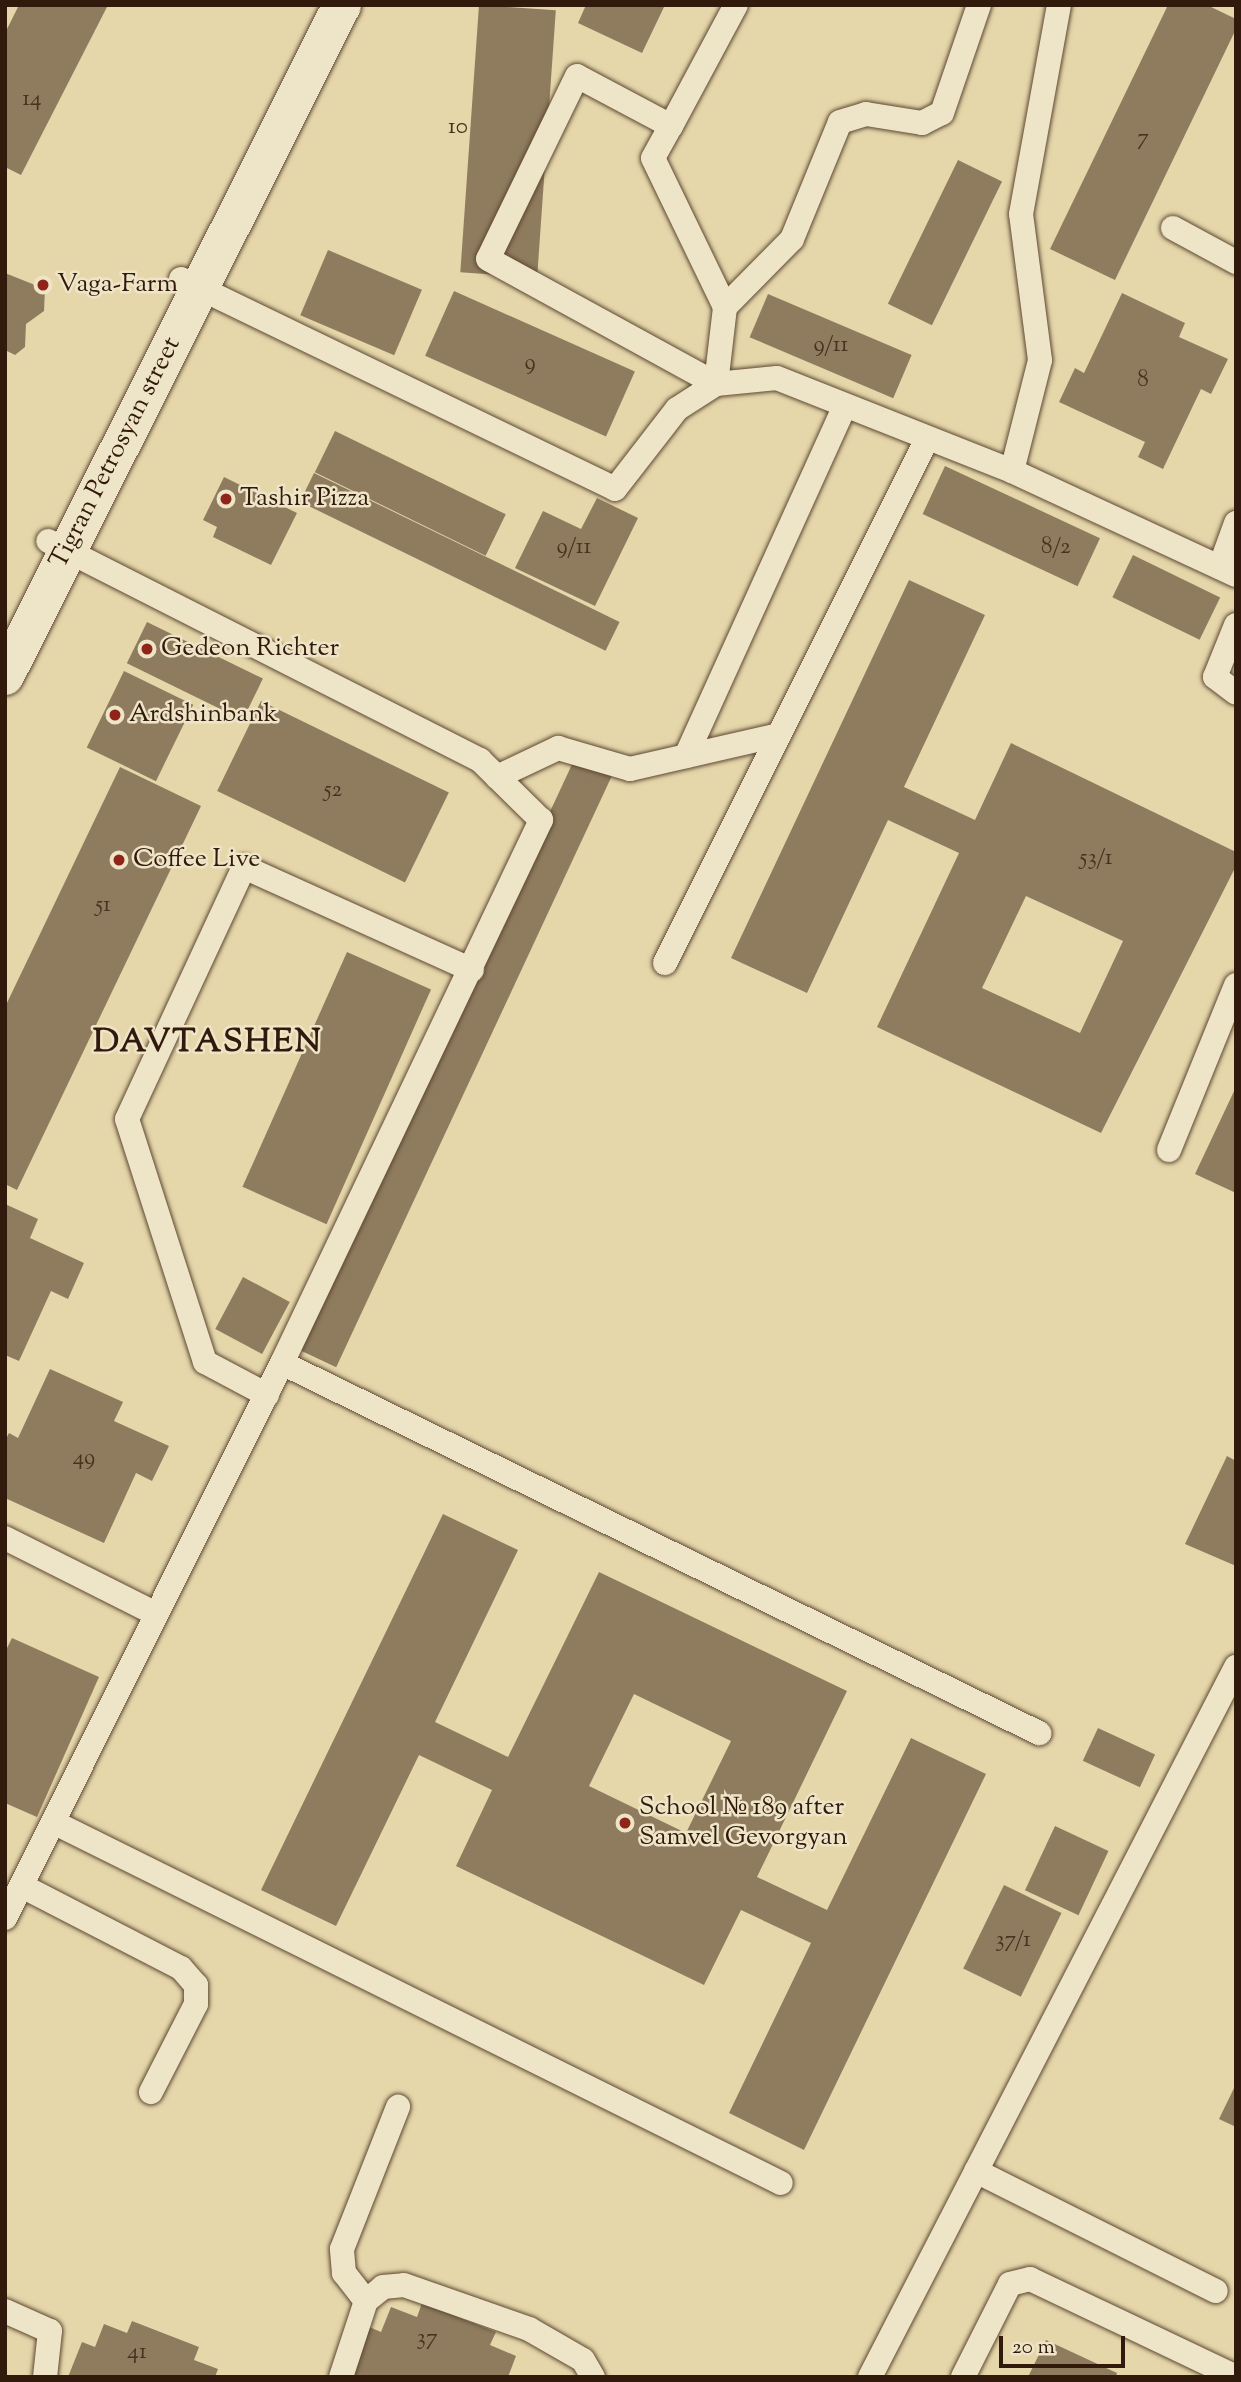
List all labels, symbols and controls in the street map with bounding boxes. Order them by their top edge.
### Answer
house number: 14 [22,86,42,114]
house number: 10 [448,114,468,142]
house number: 7 [1137,125,1149,153]
place label: Vaga-Farm [57,269,178,301]
marker: Vaga-Farm [35,277,51,293]
street label: Tigran Petrosyan street [44,332,188,574]
house number: 9/11 [814,332,848,360]
house number: 9 [524,350,536,378]
house number: 8 [1137,367,1149,395]
place label: Tashir Pizza [240,483,369,515]
marker: Tashir Pizza [218,491,234,507]
house number: 9/11 [557,534,591,562]
house number: 8/2 [1041,534,1071,562]
place label: Gedeon Richter [161,633,339,665]
marker: Gedeon Richter [139,641,155,657]
place label: Ardshinbank [129,699,278,731]
marker: Ardshinbank [107,707,123,723]
house number: 52 [324,777,342,805]
place label: Coffee Live [133,844,260,876]
house number: 53/1 [1080,845,1112,873]
marker: Coffee Live [111,852,127,868]
house number: 51 [95,892,111,920]
district label: DAVTASHEN [94,1024,322,1064]
house number: 49 [73,1445,95,1473]
place label: School № 189 after Samvel Gevorgyan [639,1792,848,1854]
marker: School № 189 after Samvel Gevorgyan [617,1815,633,1831]
house number: 37/1 [995,1927,1031,1955]
scale bar [1003,2322,1129,2366]
house number: 37 [417,2325,437,2353]
text: 20 m [1012,2333,1055,2363]
house number: 41 [127,2339,147,2367]

